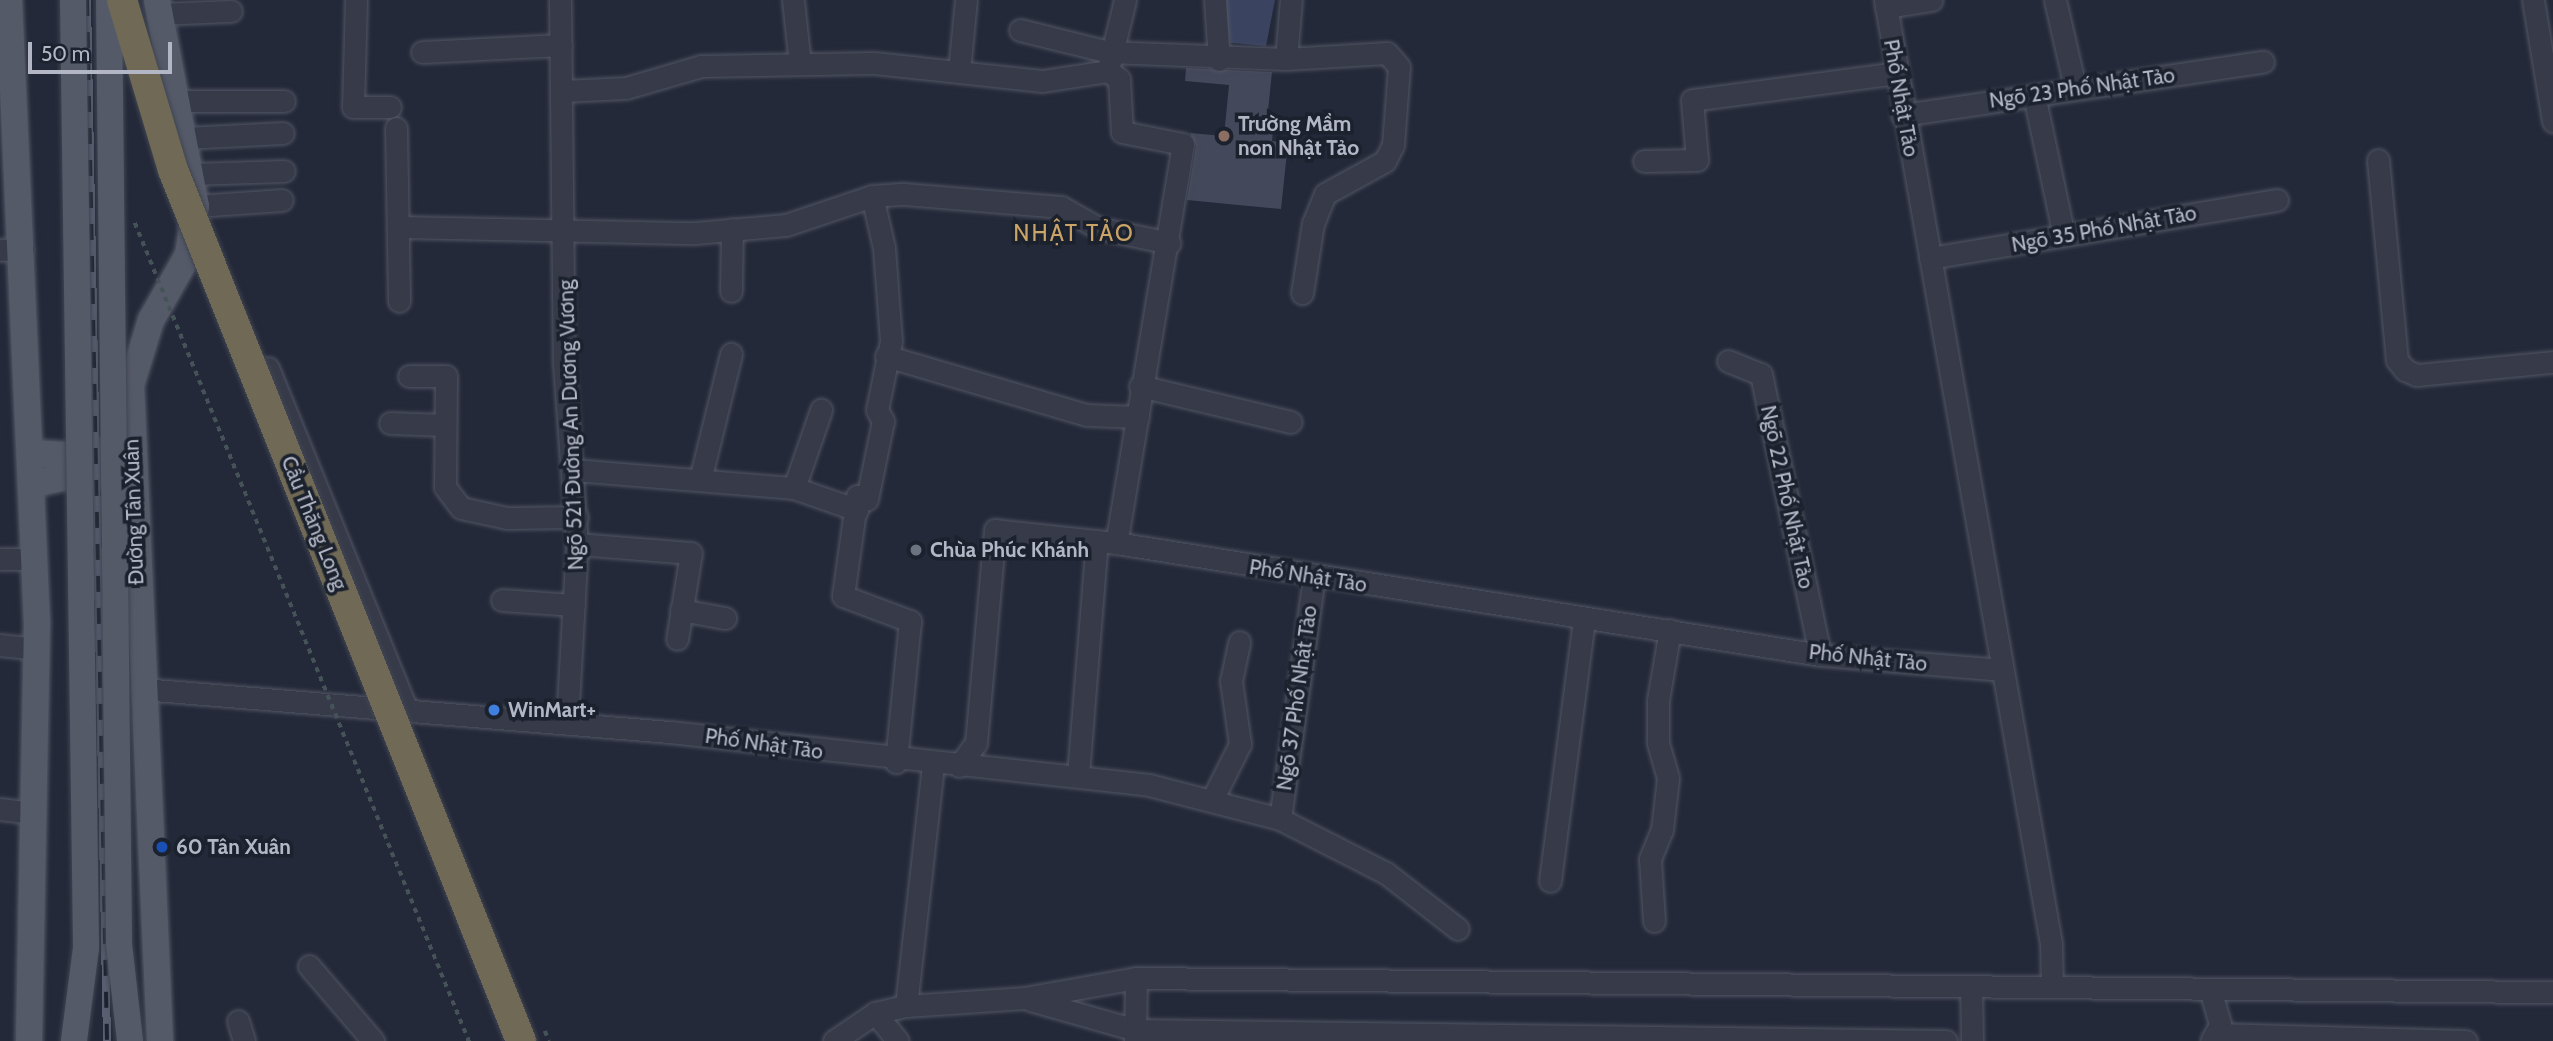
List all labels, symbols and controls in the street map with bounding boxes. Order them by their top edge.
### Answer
scale bar [32,28,175,72]
street label: Phố Nhật Tảo [1878,37,1924,159]
text: 50 m [41,41,90,66]
street label: Ngõ 23 Phố Nhật Tảo [1988,63,2176,113]
place label: Trường Mầm non Nhật Tảo [1238,111,1359,161]
marker: Trường Mầm non Nhật Tảo [1216,128,1232,144]
street label: Ngõ 35 Phố Nhật Tảo [2010,200,2198,258]
district label: NHẬT TẢO [1014,219,1134,247]
street label: Ngõ 521 Đường An Dương Vương [553,279,589,571]
street label: Ngõ 22 Phố Nhật Tảo [1755,403,1819,591]
street label: Đường Tân Xuân [119,439,149,585]
street label: Cầu Thăng Long [276,452,352,594]
place label: Chùa Phúc Khánh [930,537,1089,563]
marker: Chùa Phúc Khánh [908,542,924,558]
street label: Phố Nhật Tảo [1247,554,1369,598]
street label: Ngõ 37 Phố Nhật Tảo [1272,604,1322,792]
street label: Phố Nhật Tảo [1808,639,1928,677]
place label: WinMart+ [508,697,596,723]
marker: WinMart+ [486,702,502,718]
street label: Phố Nhật Tảo [703,723,825,765]
place label: 60 Tân Xuân [176,834,291,860]
marker: 60 Tân Xuân [154,839,170,855]

